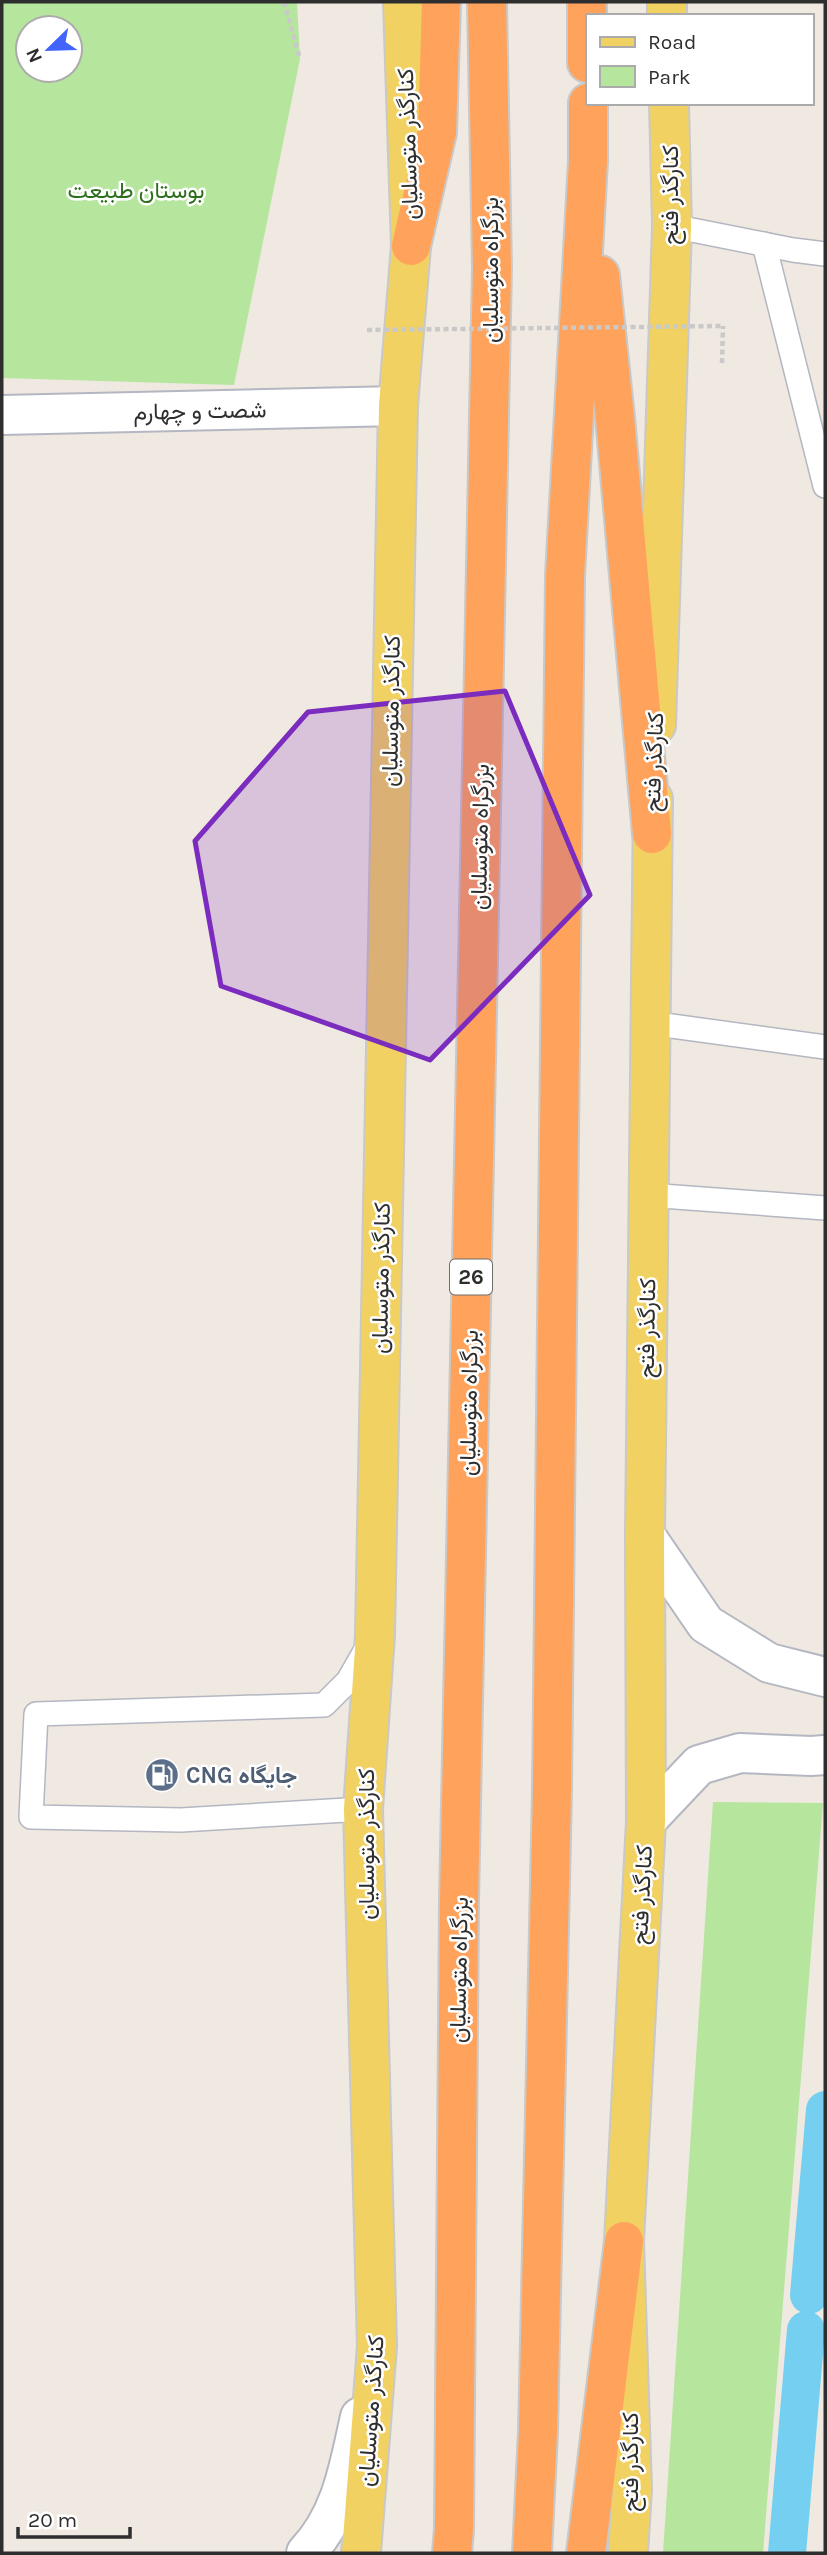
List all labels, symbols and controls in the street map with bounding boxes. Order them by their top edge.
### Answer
north arrow [14,14,84,84]
legend [586,14,813,105]
text: Road [648,30,696,54]
text: N [21,45,47,66]
text: Park [648,65,691,89]
street label: کنارگذر متوسلیان [392,68,425,220]
street label: کنارگذر فتح [657,145,686,245]
park label: بوستان طبیعت [68,177,204,205]
street label: بزرگراه متوسلیان [477,197,505,343]
street label: شصت و چهارم [133,396,267,428]
street label: کنارگذر متوسلیان [376,635,407,787]
street label: کنارگذر فتح [639,712,671,813]
street label: بزرگراه متوسلیان [465,764,496,910]
street label: کنارگذر متوسلیان [366,1202,397,1354]
road number: 26 [450,1260,492,1294]
street label: کنارگذر فتح [633,1278,663,1378]
street label: بزرگراه متوسلیان [454,1330,485,1476]
fuel station icon: CNG جایگاه [143,1756,181,1794]
place label: CNG جایگاه [186,1762,297,1789]
street label: کنارگذر متوسلیان [353,1768,381,1920]
street label: کنارگذر فتح [626,1844,660,1946]
street label: بزرگراه متوسلیان [444,1897,475,2043]
street label: کنارگذر متوسلیان [352,2334,391,2488]
street label: کنارگذر فتح [617,2412,646,2512]
scale bar [18,2496,130,2540]
text: 20 m [28,2508,77,2532]

